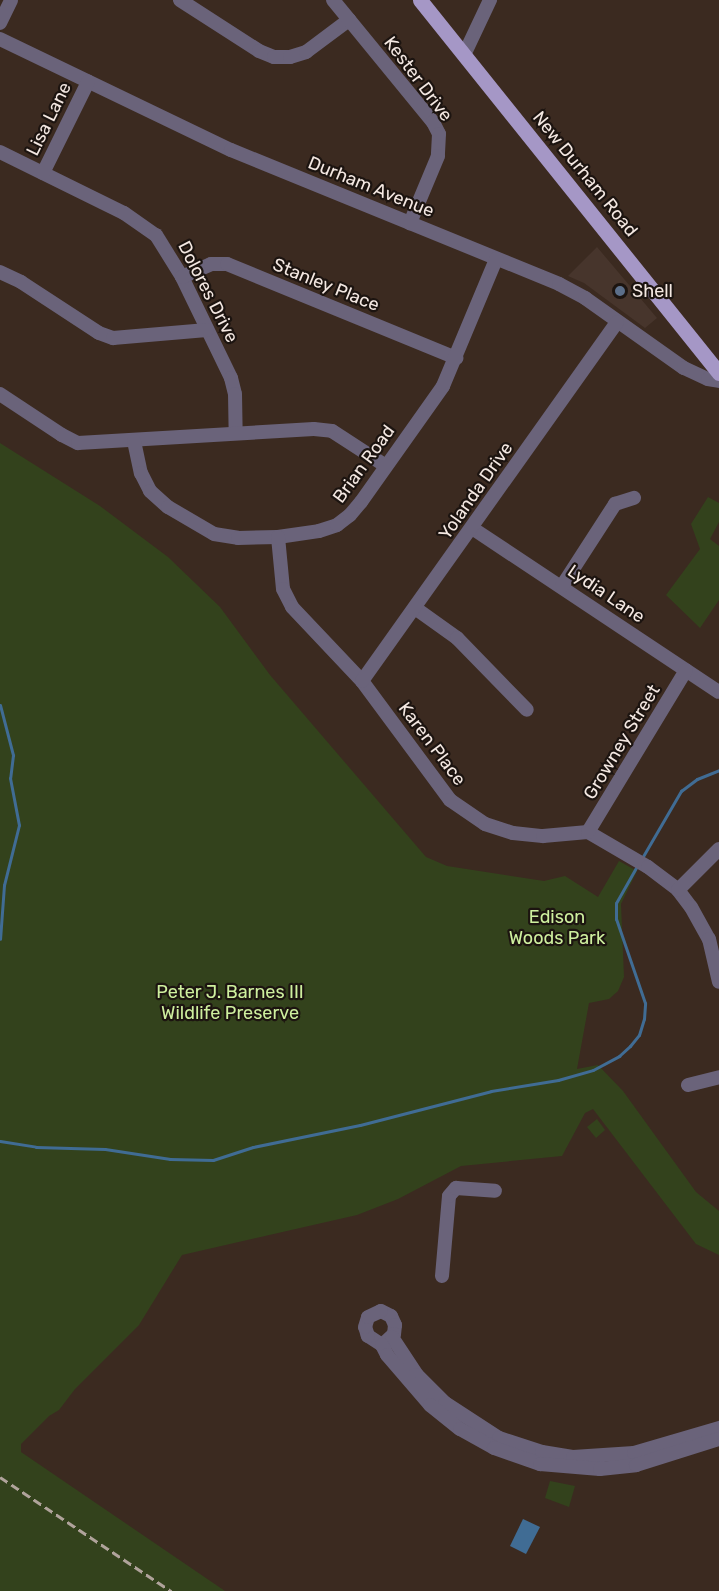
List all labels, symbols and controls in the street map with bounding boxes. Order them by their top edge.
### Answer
street label: Kester Drive [379,32,457,126]
street label: Lisa Lane [22,79,76,159]
street label: New Durham Road [528,107,642,241]
street label: Durham Avenue [305,152,437,222]
street label: Dolores Drive [173,238,243,346]
street label: Stanley Place [269,254,383,316]
place label: Shell [632,280,673,302]
marker: Shell [613,284,627,298]
street label: Brian Road [328,421,400,507]
street label: Yolanda Drive [434,438,518,544]
street label: Lydia Lane [563,560,649,628]
street label: Growney Street [579,681,665,803]
street label: Karen Place [394,698,470,790]
park label: Edison Woods Park [509,907,605,950]
park label: Peter J. Barnes III Wildlife Preserve [156,982,304,1024]

